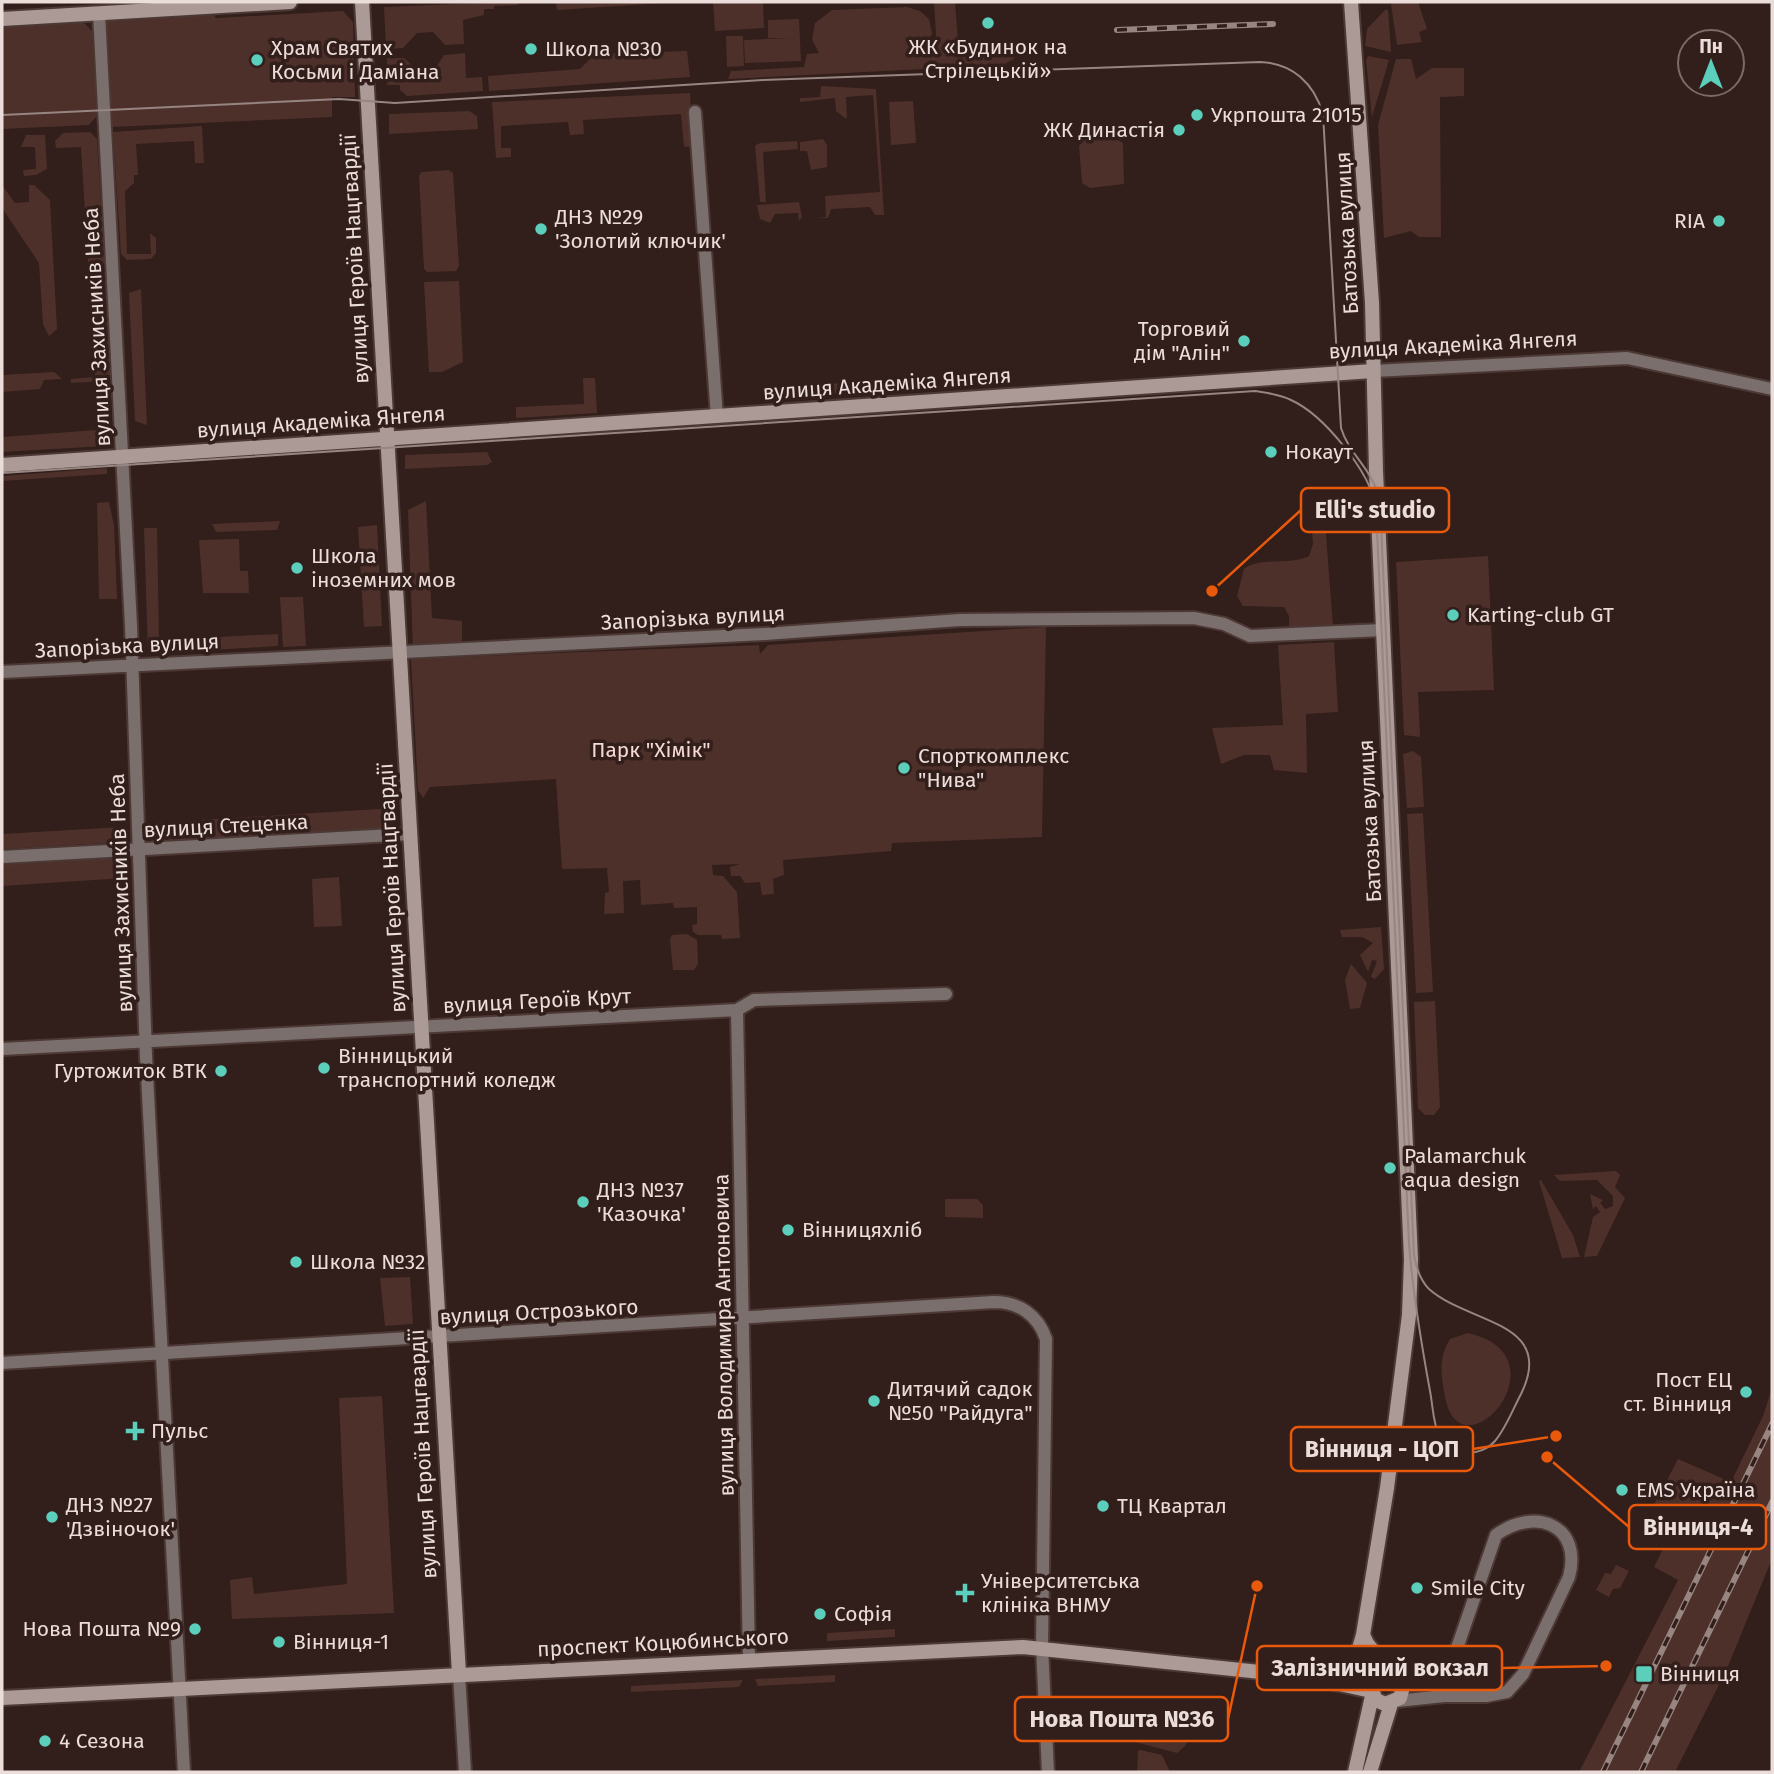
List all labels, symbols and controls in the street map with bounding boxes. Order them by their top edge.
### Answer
marker: ЖК «Будинок на Стрілецькій» [980,15,996,31]
north arrow [1676,28,1746,98]
place label: ЖК «Будинок на Стрілецькій» [909,34,1067,84]
place label: Храм Святих Косьми і Даміана [271,35,440,85]
text: Пн [1699,35,1723,58]
place label: Школа №30 [545,36,662,62]
marker: Школа №30 [523,41,539,57]
marker: Храм Святих Косьми і Даміана [249,52,265,68]
place label: Укрпошта 21015 [1211,102,1362,128]
marker: Укрпошта 21015 [1189,107,1205,123]
place label: ЖК Династія [1044,117,1165,143]
marker: ЖК Династія [1171,122,1187,138]
street label: вулиця Героїв Нацгвардії [335,132,375,385]
street label: Батозька вулиця [1330,151,1364,315]
place label: ДНЗ №29 'Золотий ключик' [554,204,726,254]
street label: вулиця Захисників Неба [78,207,116,447]
place label: RIA [1674,208,1705,234]
marker: RIA [1711,213,1727,229]
marker: ДНЗ №29 'Золотий ключик' [533,221,549,237]
place label: Торговий дім "Алін" [1134,316,1230,366]
street label: вулиця Академіка Янгеля [1328,325,1578,365]
marker: Торговий дім "Алін" [1236,333,1252,349]
street label: вулиця Академіка Янгеля [762,362,1012,406]
street label: вулиця Академіка Янгеля [196,400,446,444]
place label: Нокаут [1285,439,1354,465]
marker: Нокаут [1263,444,1279,460]
callout: Elli's studio [1301,488,1449,532]
text: Elli's studio [1315,496,1435,524]
place label: Школа іноземних мов [311,543,456,593]
marker: Школа іноземних мов [289,560,305,576]
street label: Запорізька вулиця [600,600,786,636]
place label: Karting-club GT [1467,602,1614,628]
marker: Karting-club GT [1445,607,1461,623]
street label: Запорізька вулиця [34,628,220,664]
park label: Парк "Хімік" [591,737,711,763]
street label: Батозька вулиця [1353,739,1387,903]
place label: Спорткомплекс "Нива" [918,743,1069,793]
marker: Спорткомплекс "Нива" [896,760,912,776]
street label: вулиця Героїв Нацгвардії [372,761,412,1014]
street label: вулиця Захисників Неба [104,773,138,1013]
street label: вулиця Стеценка [143,809,309,843]
street label: вулиця Героїв Крут [442,983,632,1019]
place label: Вінницький транспортний коледж [338,1043,556,1093]
place label: Гуртожиток ВТК [54,1058,208,1084]
marker: Вінницький транспортний коледж [316,1060,332,1076]
marker: Гуртожиток ВТК [213,1063,229,1079]
place label: Palamarchuk aqua design [1404,1143,1526,1193]
marker: Palamarchuk aqua design [1382,1160,1398,1176]
street label: вулиця Володимира Антоновича [708,1173,740,1497]
place label: ДНЗ №37 'Казочка' [596,1177,686,1227]
marker: ДНЗ №37 'Казочка' [575,1194,591,1210]
place label: Вінницяхліб [802,1217,922,1243]
marker: Вінницяхліб [780,1222,796,1238]
place label: Школа №32 [310,1249,426,1275]
marker: Школа №32 [288,1254,304,1270]
street label: вулиця Острозького [439,1294,639,1330]
street label: вулиця Героїв Нацгвардії [403,1327,443,1580]
place label: Пост ЕЦ ст. Вінниця [1623,1367,1732,1417]
place label: Дитячий садок №50 "Райдуга" [887,1376,1033,1426]
marker: Пост ЕЦ ст. Вінниця [1738,1384,1754,1400]
marker: Дитячий садок №50 "Райдуга" [866,1393,882,1409]
place label: Пульс [151,1418,208,1444]
marker: Пульс [125,1421,145,1441]
callout: Вінниця - ЦОП [1291,1427,1473,1471]
text: Вінниця - ЦОП [1305,1435,1459,1463]
place label: EMS Україна [1636,1477,1755,1503]
marker: EMS Україна [1614,1482,1630,1498]
place label: ДНЗ №27 'Дзвіночок' [65,1492,175,1542]
place label: ТЦ Квартал [1117,1493,1227,1519]
marker: ТЦ Квартал [1095,1498,1111,1514]
callout: Вінниця-4 [1629,1505,1766,1549]
marker: ДНЗ №27 'Дзвіночок' [44,1509,60,1525]
text: Вінниця-4 [1643,1513,1753,1541]
place label: Університетська клініка ВНМУ [981,1568,1140,1618]
place label: Smile City [1431,1575,1526,1601]
marker: Smile City [1409,1580,1425,1596]
marker: Університетська клініка ВНМУ [955,1583,975,1603]
place label: Софія [834,1601,892,1627]
marker: Софія [812,1606,828,1622]
place label: Нова Пошта №9 [22,1616,181,1642]
marker: Нова Пошта №9 [187,1621,203,1637]
street label: проспект Коцюбинського [537,1623,789,1663]
place label: Вінниця-1 [293,1629,389,1655]
marker: Вінниця-1 [271,1634,287,1650]
callout: Залізничний вокзал [1257,1646,1502,1690]
text: Залізничний вокзал [1270,1654,1489,1682]
place label: Вінниця [1660,1661,1740,1687]
marker: Вінниця [1634,1664,1654,1684]
callout: Нова Пошта №36 [1015,1697,1228,1741]
text: Нова Пошта №36 [1029,1705,1215,1733]
place label: 4 Сезона [59,1728,145,1754]
marker: 4 Сезона [37,1733,53,1749]

